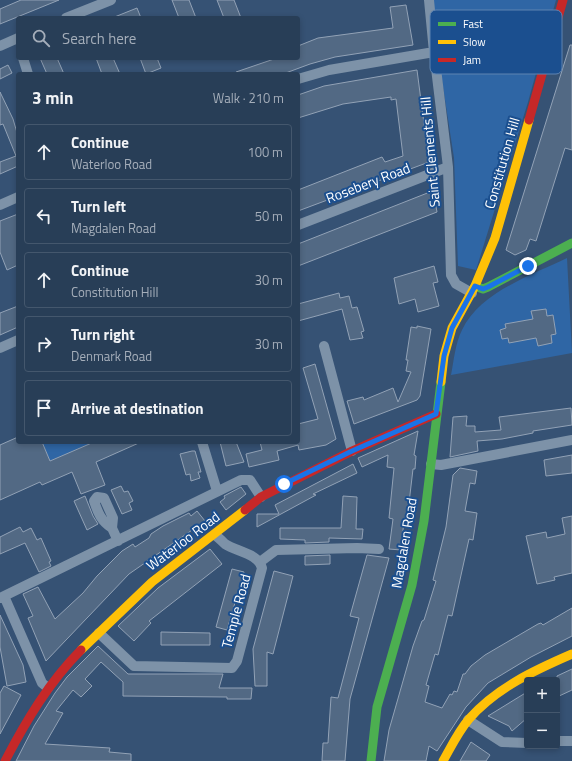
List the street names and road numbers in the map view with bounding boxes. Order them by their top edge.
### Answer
street label: Saint Clements Hill [414,96,445,208]
street label: Constitution Hill [478,115,525,211]
street label: Rosebery Road [323,157,413,208]
street label: Magdalen Road [385,496,422,590]
street label: Waterloo Road [141,506,224,575]
street label: Temple Road [216,571,255,650]

